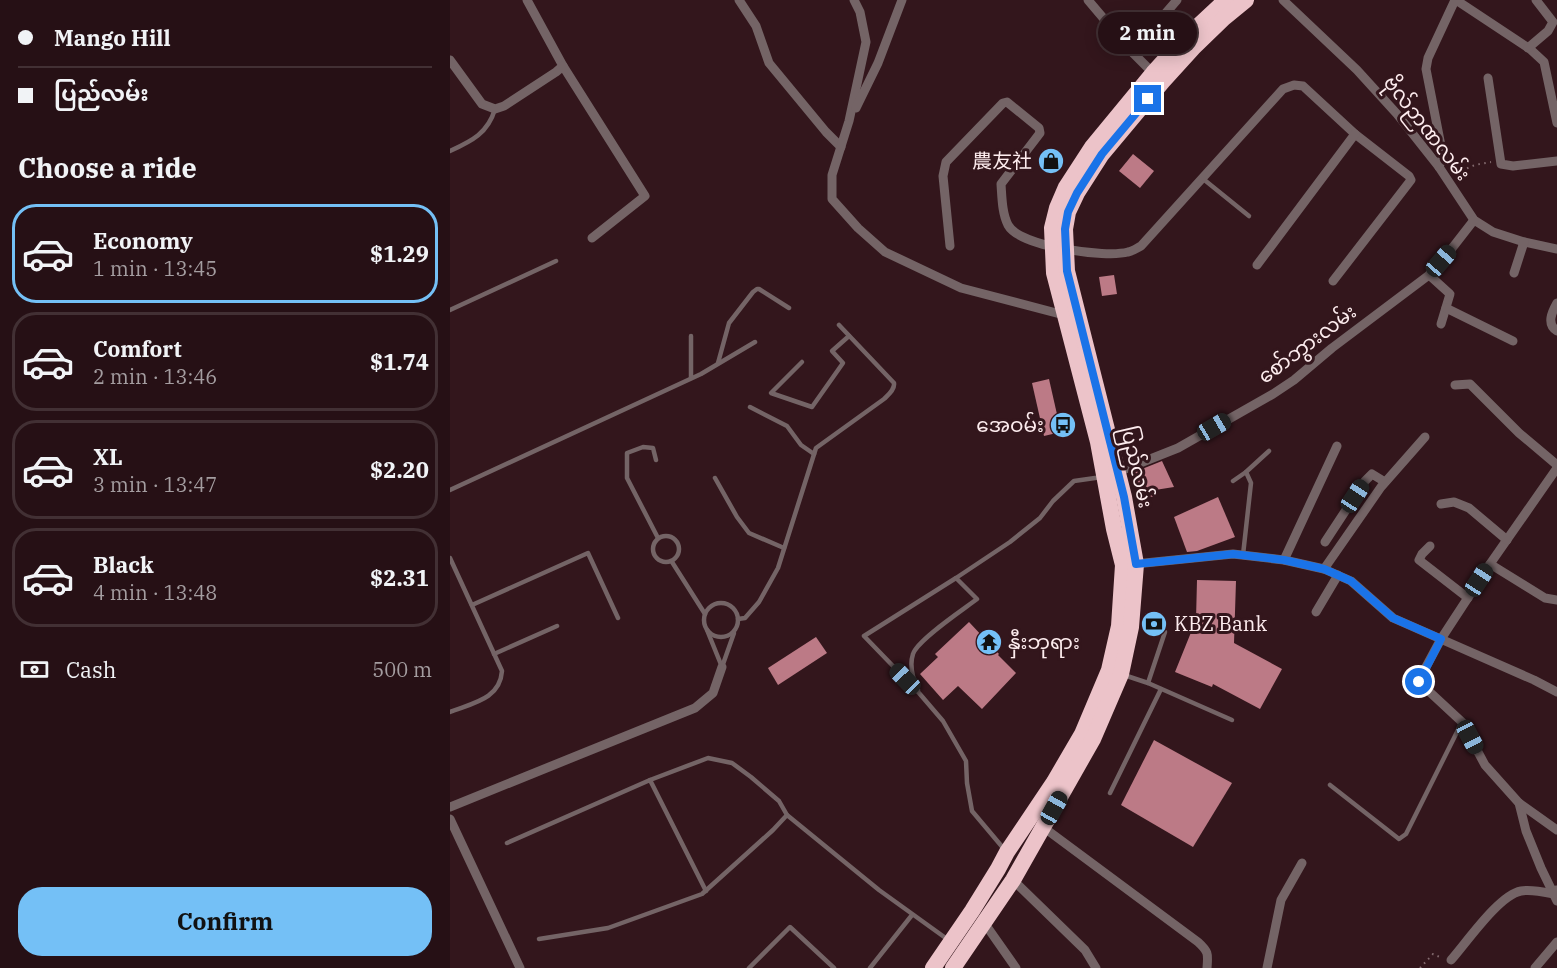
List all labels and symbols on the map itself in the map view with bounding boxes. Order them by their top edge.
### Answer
callout: 2 min [1098,12,1198,54]
street label: ဗိုလ်ဉာဏလမ်း [1375,70,1477,188]
route end [1134,85,1161,112]
shop icon: 農友社 [1036,146,1066,176]
place label: 農友社 [972,147,1032,174]
car [1422,242,1460,280]
street label: စော်ဘွားလမ်း [1252,298,1363,392]
bus stop icon: အေဝမ်း [1048,410,1078,440]
car [1194,410,1234,444]
place label: အေဝမ်း [976,411,1044,438]
street label: ပြည်လမ်း [1112,423,1160,511]
car [1338,476,1372,516]
car [1462,560,1496,600]
bank icon: KBZ Bank [1139,609,1169,639]
place label: KBZ Bank [1174,610,1268,637]
temple icon: နှီးဘုရား [974,627,1004,657]
place label: နှီးဘုရား [1008,628,1080,659]
car [886,660,924,698]
route start [1405,668,1432,695]
car [1454,717,1486,757]
car [1037,788,1071,828]

